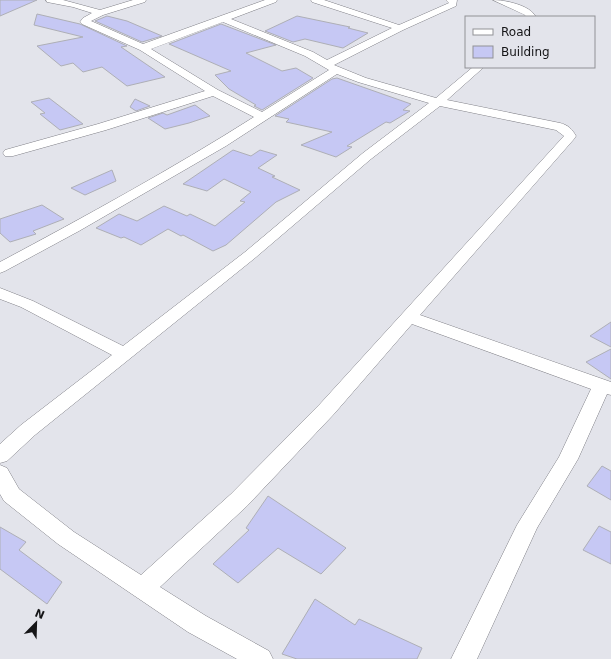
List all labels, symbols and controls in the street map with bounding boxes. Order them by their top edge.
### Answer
legend [465,16,595,68]
text: Road [501,25,531,39]
text: Building [501,45,550,59]
north arrow [16,603,56,643]
text: N [33,606,46,622]

